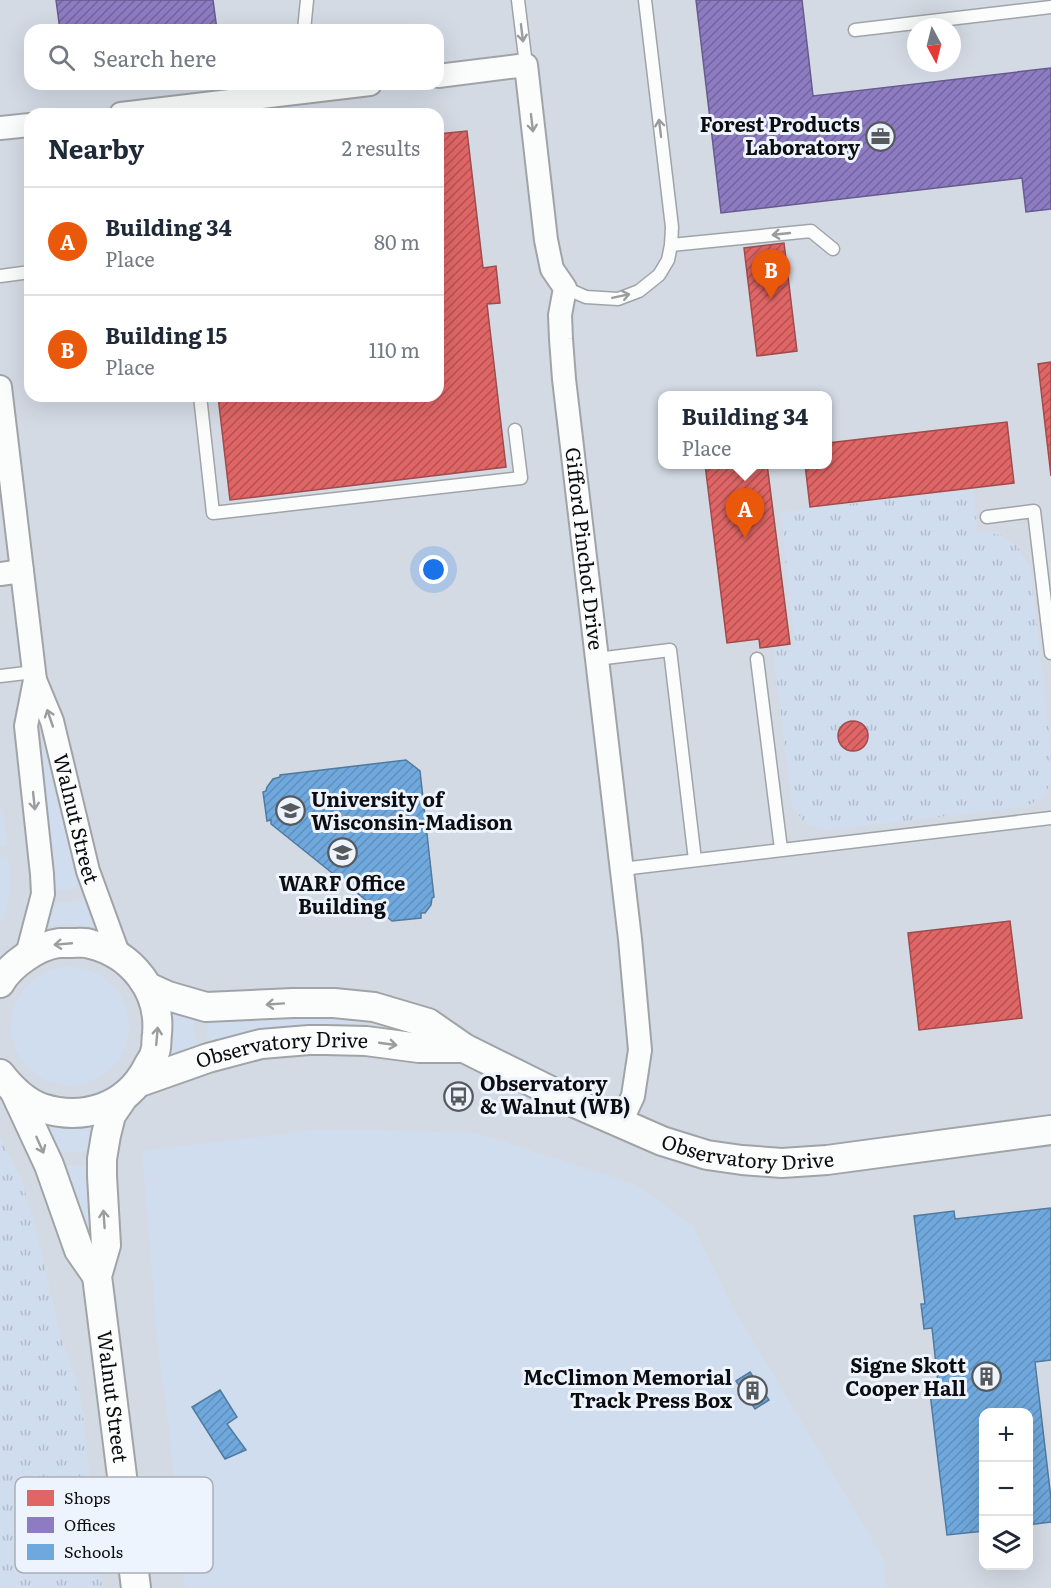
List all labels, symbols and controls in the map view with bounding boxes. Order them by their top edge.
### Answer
north arrow [907,18,961,72]
one-way arrow [517,22,528,42]
search box [24,24,444,90]
icon: search [45,41,78,74]
text: Search here [93,41,216,74]
place label: Forest Products Laboratory [700,108,861,161]
one-way arrow [527,113,538,133]
one-way arrow [654,119,665,138]
office icon: Forest Products Laboratory [865,121,897,153]
text: Nearby [48,128,144,167]
text: 2 results [342,132,420,162]
text: Building 34 [105,210,232,243]
text: A [60,226,75,256]
text: 80 m [374,226,420,256]
one-way arrow [772,229,792,240]
text: Place [105,243,155,273]
pin: B [752,250,790,299]
one-way arrow [611,290,630,302]
text: Building 15 [105,318,227,351]
text: B [61,334,74,364]
text: 110 m [369,334,420,364]
text: Place [105,351,155,381]
popup [658,391,832,469]
text: Building 34 [682,399,808,432]
text: Place [682,432,731,462]
street label: Gifford Pinchot Drive [559,446,613,652]
pin: A [726,488,764,538]
your location [419,555,448,584]
one-way arrow [43,710,54,728]
street label: Walnut Street [47,750,108,888]
place label: University of Wisconsin-Madison [311,783,513,836]
one-way arrow [29,790,40,810]
school or university icon: University of Wisconsin-Madison [274,795,306,827]
school or university icon: WARF Office Building [326,837,358,869]
place label: WARF Office Building [279,867,405,920]
one-way arrow [54,939,74,950]
one-way arrow [266,998,286,1009]
street label: Observatory Drive [191,1023,369,1074]
one-way arrow [152,1026,163,1046]
one-way arrow [378,1039,398,1050]
place label: Observatory & Walnut (WB) [480,1067,630,1120]
bus stop icon: Observatory & Walnut (WB) [443,1080,475,1112]
street label: Observatory Drive [658,1125,836,1176]
one-way arrow [35,1135,46,1153]
one-way arrow [98,1209,109,1229]
street label: Walnut Street [91,1329,137,1464]
place label: Signe Skott Cooper Hall [845,1349,966,1402]
place label: McClimon Memorial Track Press Box [523,1361,732,1414]
building icon: Signe Skott Cooper Hall [971,1361,1003,1393]
building icon: McClimon Memorial Track Press Box [737,1374,769,1406]
map controls [979,1408,1033,1570]
button: + [979,1408,1033,1462]
button: − [979,1462,1033,1516]
legend [15,1477,213,1573]
text: Shops [64,1485,110,1509]
text: Offices [64,1512,115,1536]
button: layers [979,1516,1033,1570]
text: Schools [64,1539,123,1563]

